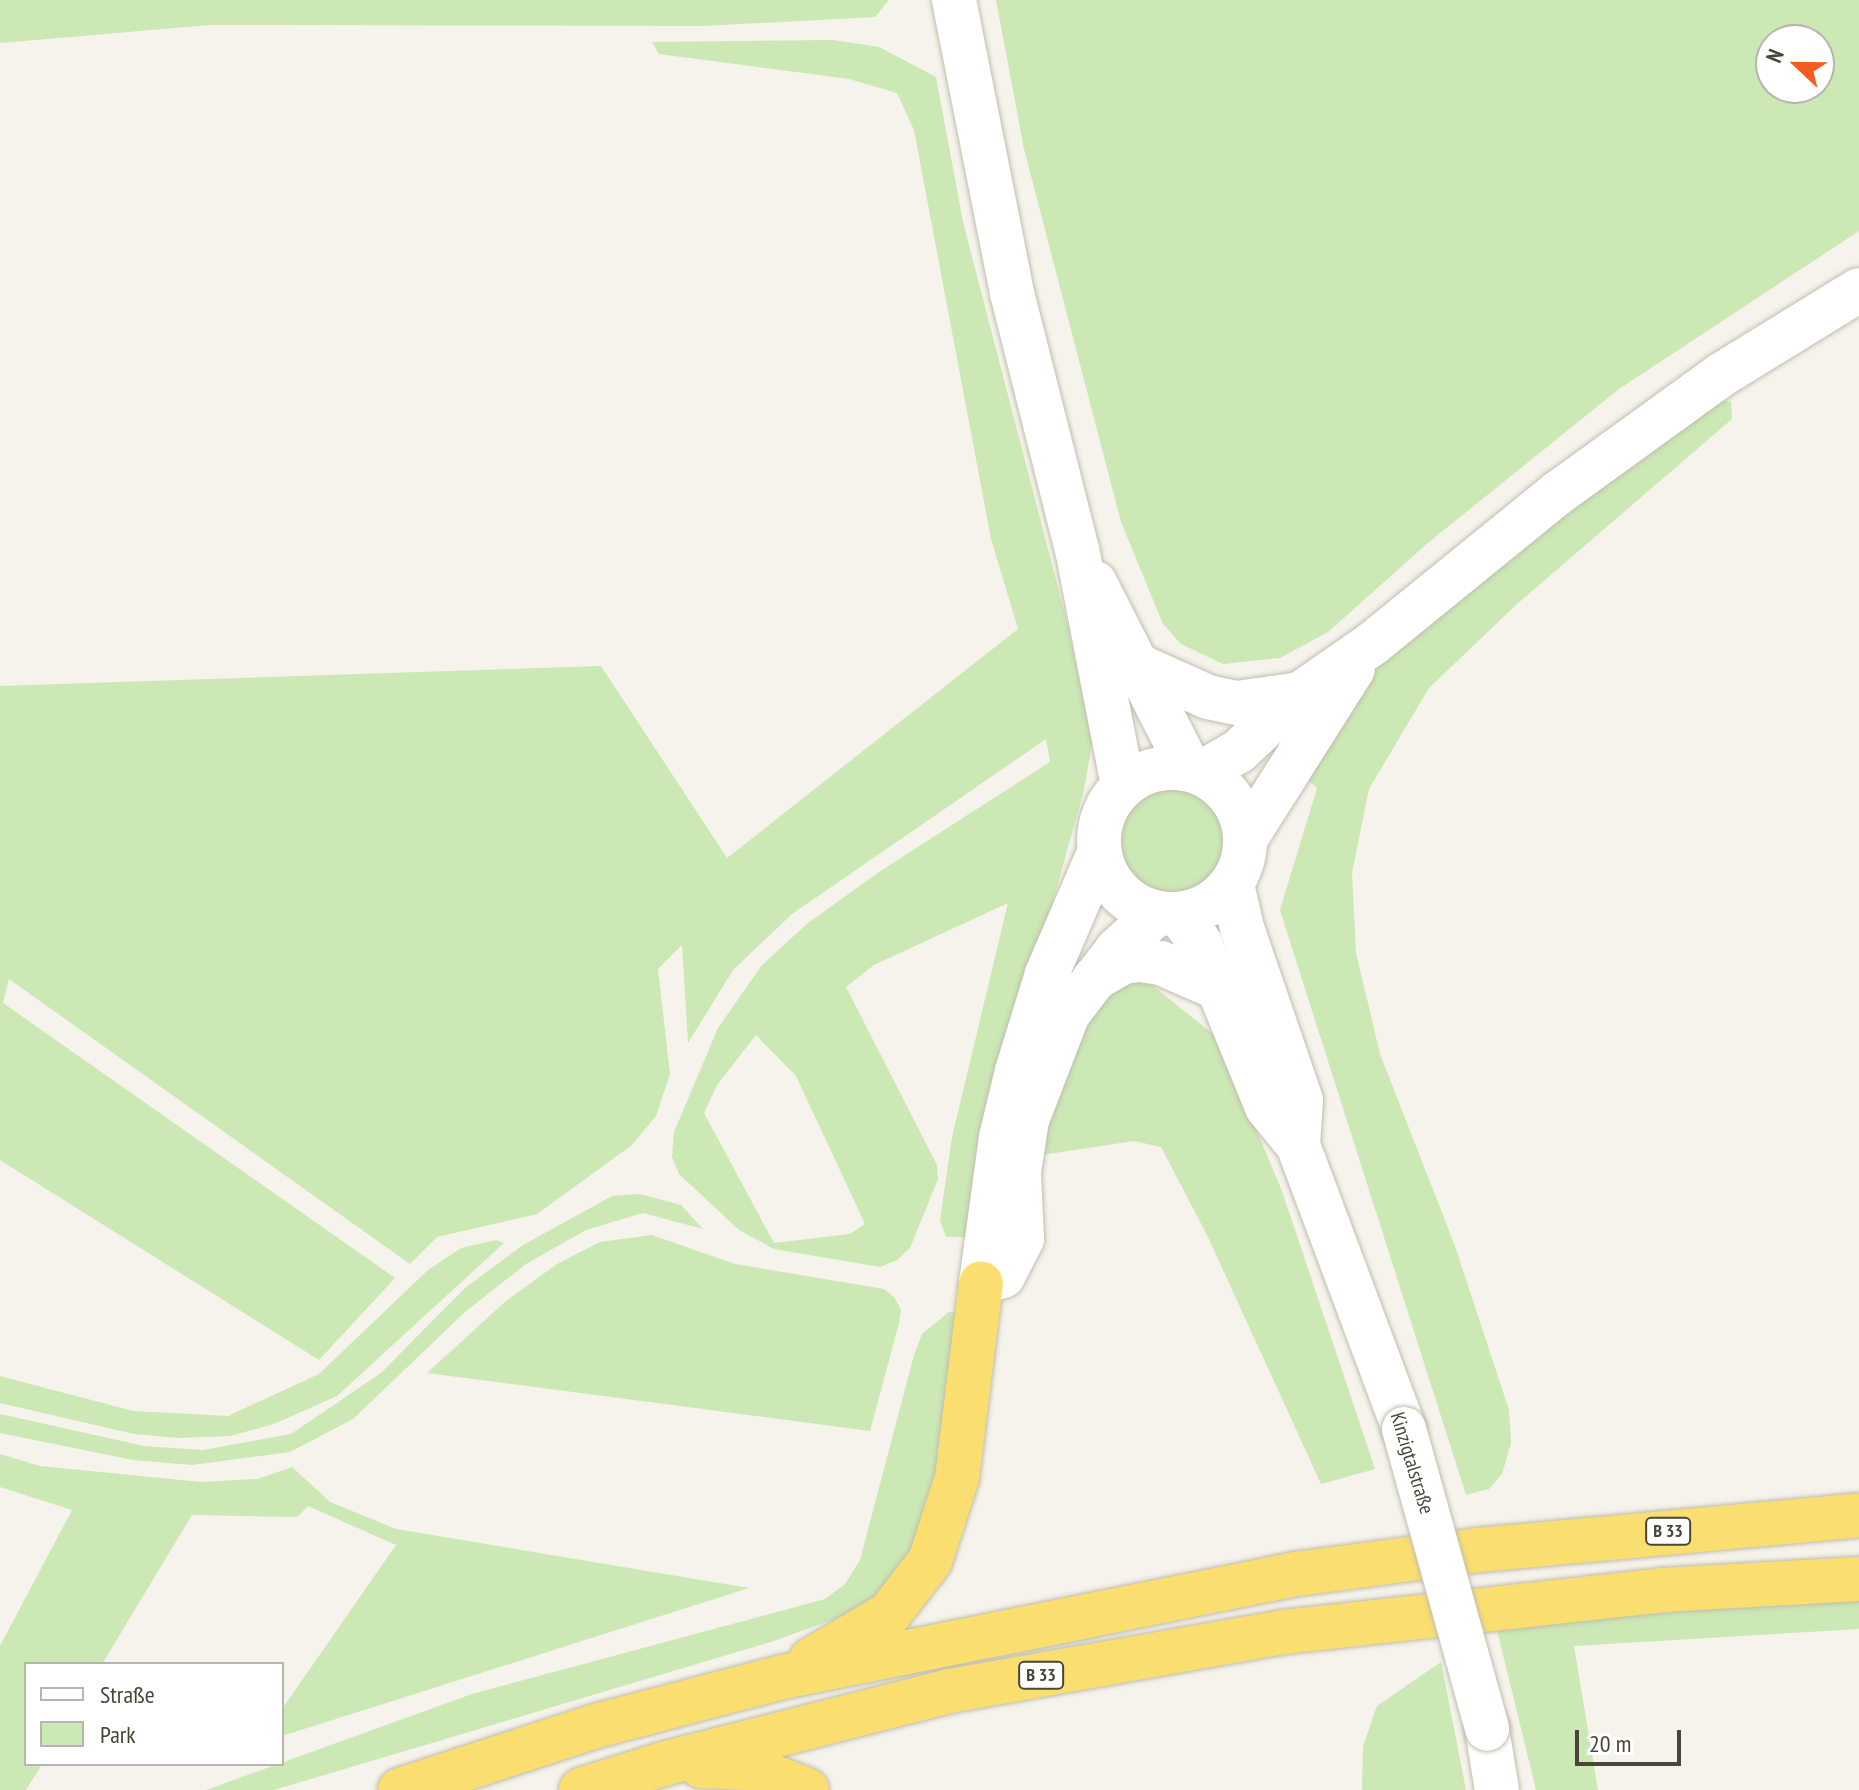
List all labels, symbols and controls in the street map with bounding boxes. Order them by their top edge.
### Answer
north arrow [1755,24,1835,104]
text: N [1759,45,1790,67]
street label: Kinzigtalstraße [1385,1409,1439,1517]
road number: B 33 [1644,1517,1692,1545]
road number: B 33 [1017,1661,1065,1689]
legend [24,1662,284,1766]
text: Straße [100,1679,155,1710]
scale bar [1579,1714,1685,1764]
text: Park [100,1719,136,1750]
text: 20 m [1589,1728,1631,1759]

